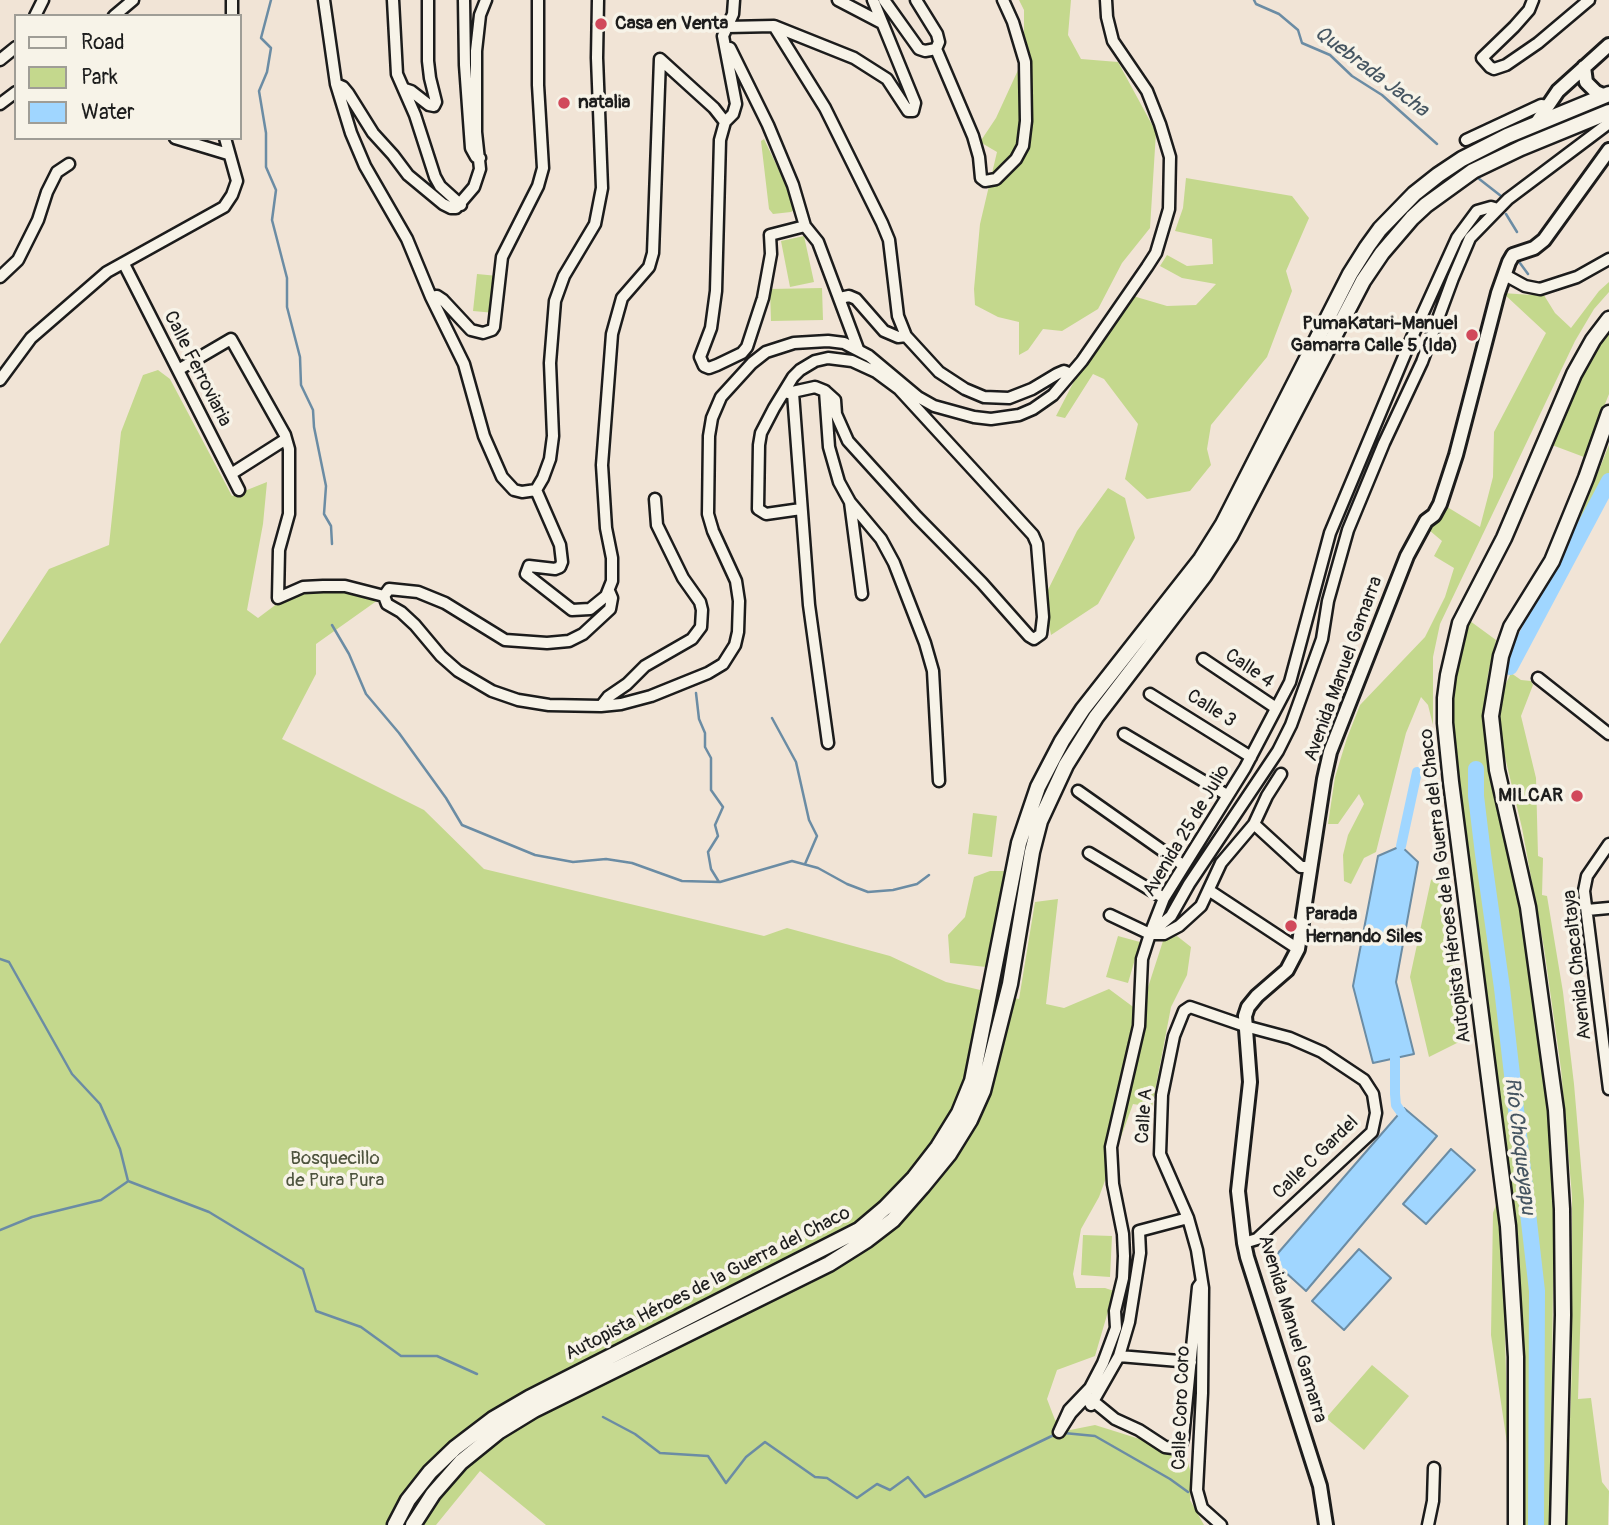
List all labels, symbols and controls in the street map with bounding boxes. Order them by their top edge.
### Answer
place label: Casa en Venta [615,13,728,35]
legend [14,14,242,140]
marker: Casa en Venta [593,16,609,32]
water label: Quebrada Jacha [1309,21,1433,123]
text: Road [81,29,125,56]
text: Park [81,64,118,91]
place label: natalia [578,92,630,114]
marker: natalia [556,95,572,111]
text: Water [81,99,134,126]
street label: Calle Ferroviaria [158,307,236,431]
place label: PumaKatari-Manuel Gamarra Calle 5 (Ida) [1291,313,1458,357]
marker: PumaKatari-Manuel Gamarra Calle 5 (Ida) [1464,327,1480,343]
street label: Avenida Manuel Gamarra [1300,574,1388,764]
street label: Calle 4 [1220,644,1278,694]
street label: Calle 3 [1182,685,1240,733]
street label: Autopista Héroes de la Guerra del Chaco [1415,727,1477,1045]
street label: Avenida 25 de Julio [1139,761,1235,901]
place label: MILCAR [1498,785,1563,807]
marker: MILCAR [1569,788,1585,804]
street label: Avenida Chacaltaya [1559,889,1597,1041]
place label: Parada Hernando Siles [1305,904,1422,948]
marker: Parada Hernando Siles [1283,918,1299,934]
water label: Río Choqueyapu [1498,1076,1540,1216]
street label: Calle A [1132,1088,1158,1144]
street label: Calle C Gardel [1268,1112,1364,1204]
park label: Bosquecillo de Pura Pura [286,1148,384,1192]
street label: Autopista Héroes de la Guerra del Chaco [562,1202,854,1366]
street label: Avenida Manuel Gamarra [1253,1232,1331,1426]
street label: Calle Coro Coro [1168,1346,1196,1470]

